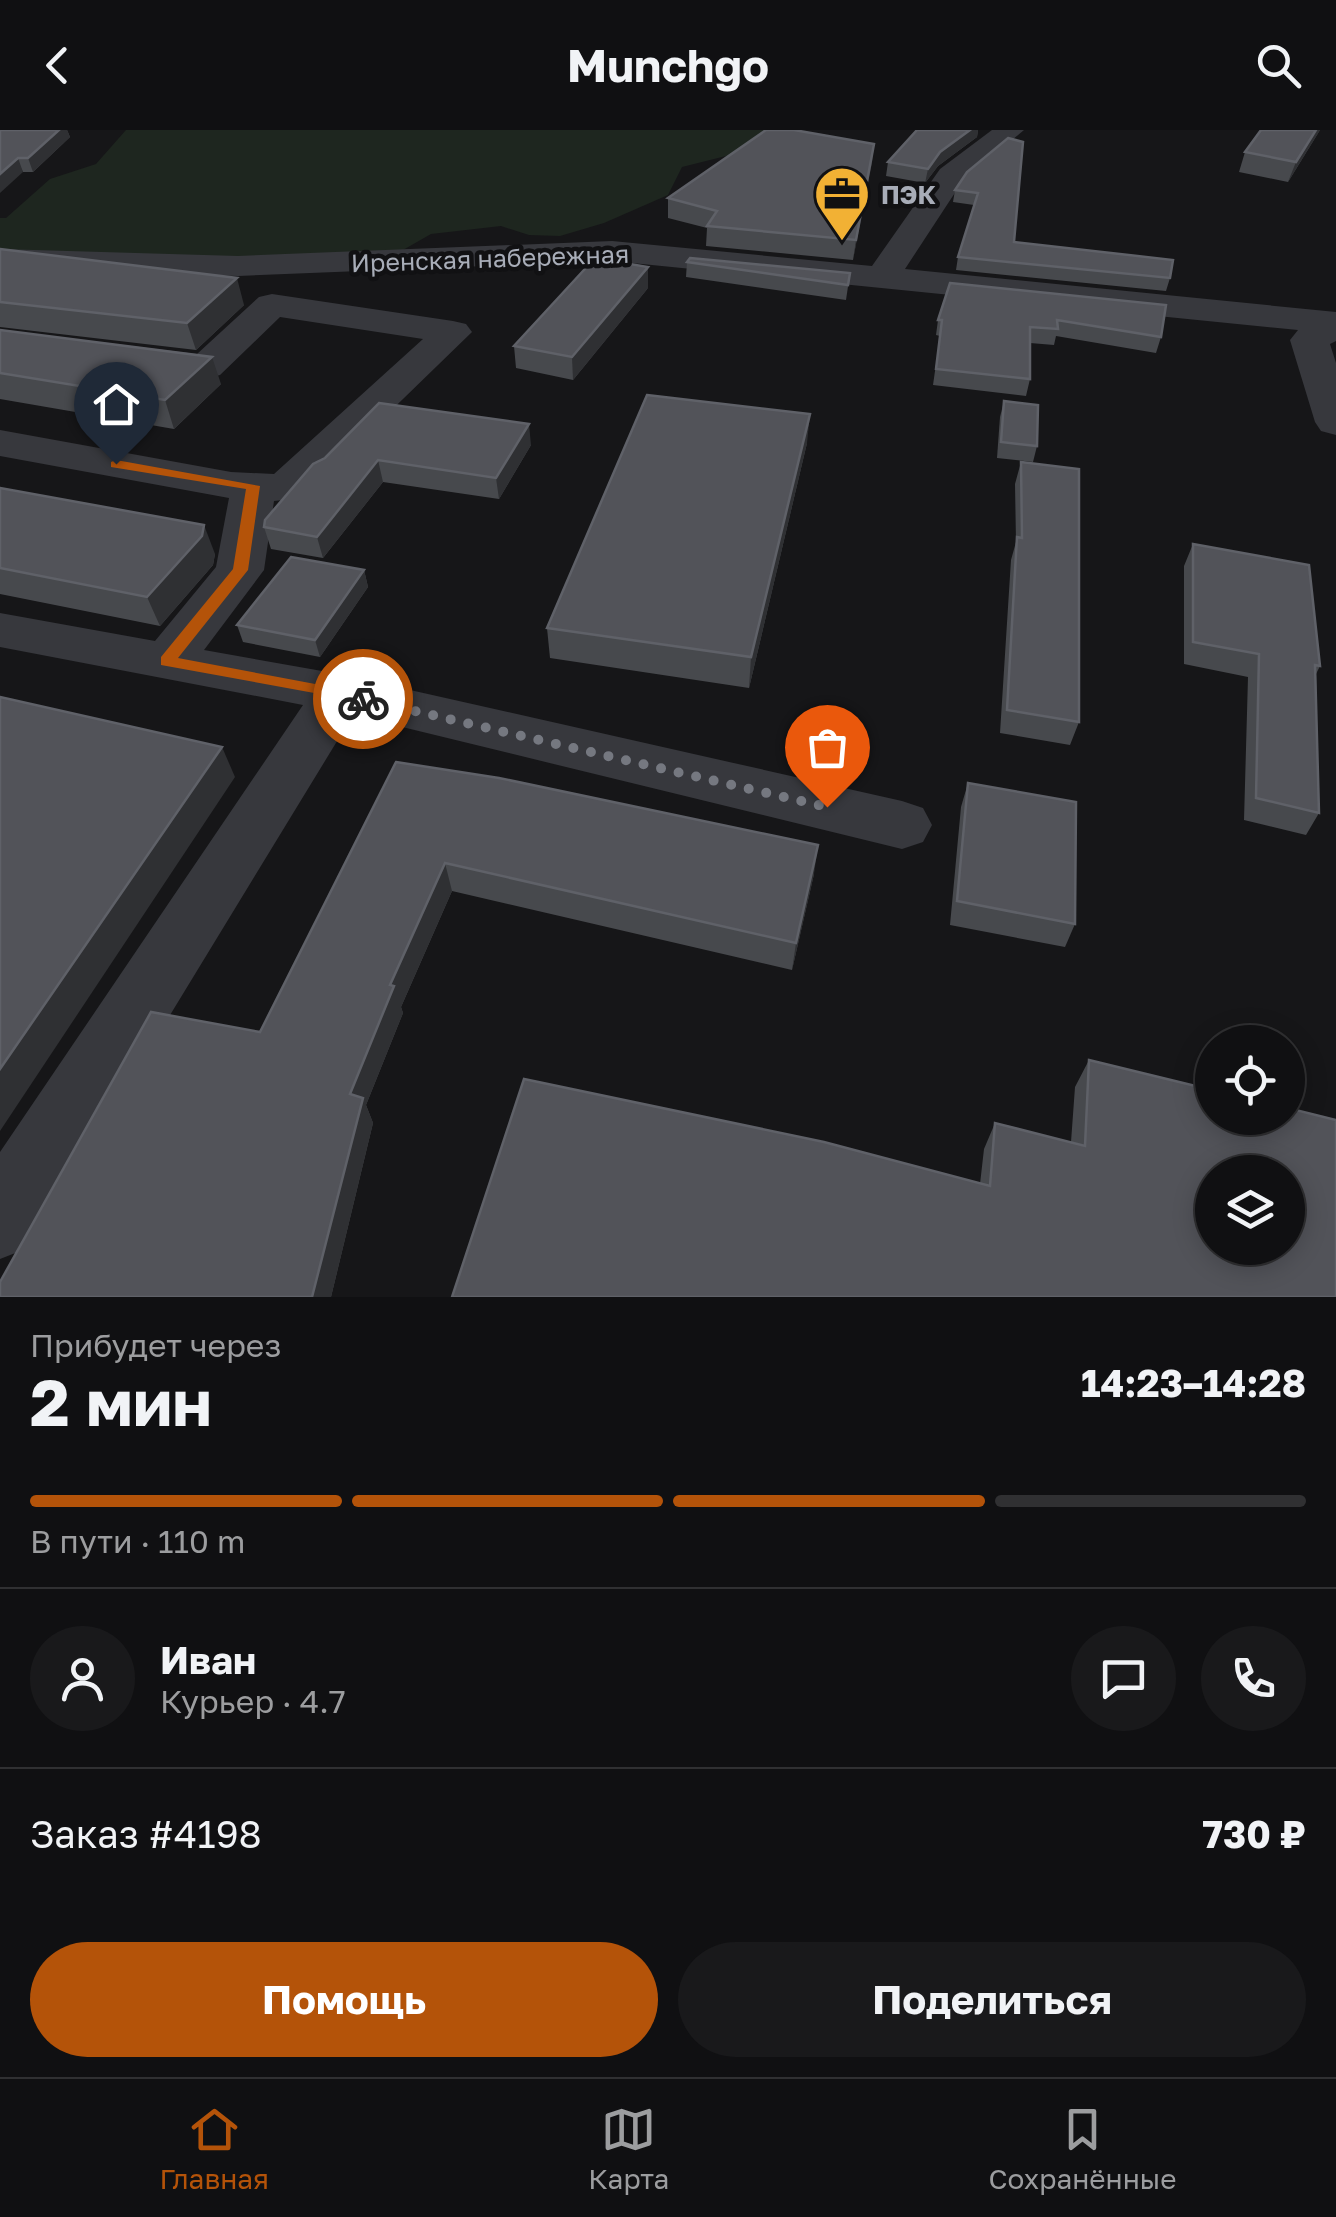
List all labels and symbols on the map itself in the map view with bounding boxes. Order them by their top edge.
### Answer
office icon: ПЭК [812,164,872,243]
place label: ПЭК [881,179,936,210]
street label: Иренская набережная [350,238,630,278]
pin [74,362,159,465]
courier [313,649,413,749]
pin [785,705,870,808]

